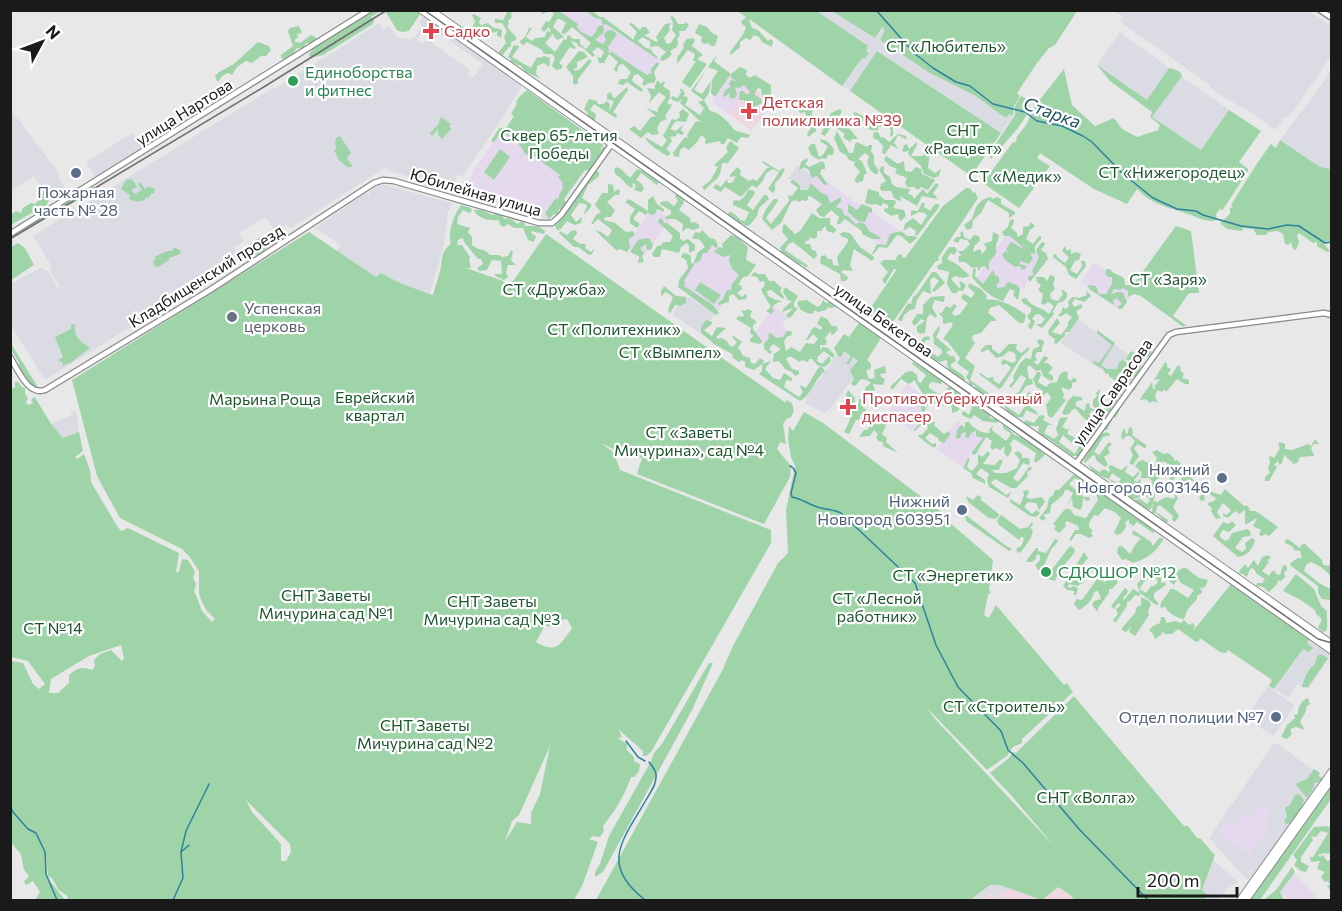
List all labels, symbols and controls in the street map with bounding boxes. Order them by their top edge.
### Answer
north arrow [12,12,72,72]
text: N [43,21,65,43]
place label: Садко [444,21,490,40]
marker: Садко [422,22,440,40]
park label: СТ «Любитель» [886,36,1006,55]
place label: Единоборства и фитнес [305,62,413,99]
street label: улица Нартова [132,74,235,149]
marker: Единоборства и фитнес [286,74,300,88]
place label: Детская поликлиника №39 [762,92,902,129]
water label: Старка [1021,92,1084,133]
marker: Детская поликлиника №39 [740,102,758,120]
park label: СНТ «Расцвет» [924,120,1002,157]
park label: Сквер 65-летия Победы [500,125,618,162]
park label: СТ «Нижегородец» [1099,162,1245,181]
street label: Юбилейная улица [408,164,544,219]
marker: Пожарная часть № 28 [69,166,83,180]
park label: СТ «Медик» [968,166,1062,185]
place label: Пожарная часть № 28 [34,182,118,219]
street label: Кладбищенский проезд [125,220,287,331]
park label: СТ «Заря» [1129,269,1207,288]
park label: СТ «Дружба» [502,279,606,298]
street label: улица Бекетова [831,279,937,361]
place label: Успенская церковь [244,298,321,335]
marker: Успенская церковь [225,310,239,324]
park label: СТ «Политехник» [547,319,681,338]
street label: улица Саврасова [1068,334,1156,449]
park label: СТ «Вымпел» [619,342,721,361]
park label: Еврейский квартал [335,387,415,424]
place label: Противотуберкулезный диспасер [862,388,1042,425]
park label: Марьина Роща [209,389,321,408]
marker: Противотуберкулезный диспасер [839,398,857,416]
park label: СТ «Заветы Мичурина», сад №4 [614,422,764,459]
place label: Нижний Новгород 603146 [1077,459,1210,496]
marker: Нижний Новгород 603146 [1215,471,1229,485]
place label: Нижний Новгород 603951 [817,491,950,528]
marker: Нижний Новгород 603951 [955,503,969,517]
place label: СДЮШОР №12 [1058,562,1176,581]
park label: СТ «Энергетик» [893,565,1013,584]
marker: СДЮШОР №12 [1039,565,1053,579]
park label: СНТ Заветы Мичурина сад №1 [259,585,393,622]
park label: СТ «Лесной работник» [832,588,922,625]
park label: СНТ Заветы Мичурина сад №3 [424,591,560,628]
park label: СТ №14 [23,618,83,637]
park label: СТ «Строитель» [943,696,1065,715]
place label: Отдел полиции №7 [1119,707,1264,726]
marker: Отдел полиции №7 [1269,710,1283,724]
park label: СНТ Заветы Мичурина сад №2 [357,715,493,752]
park label: СНТ «Волга» [1037,787,1135,806]
scale bar [1138,860,1237,898]
text: 200 m [1147,869,1200,891]

